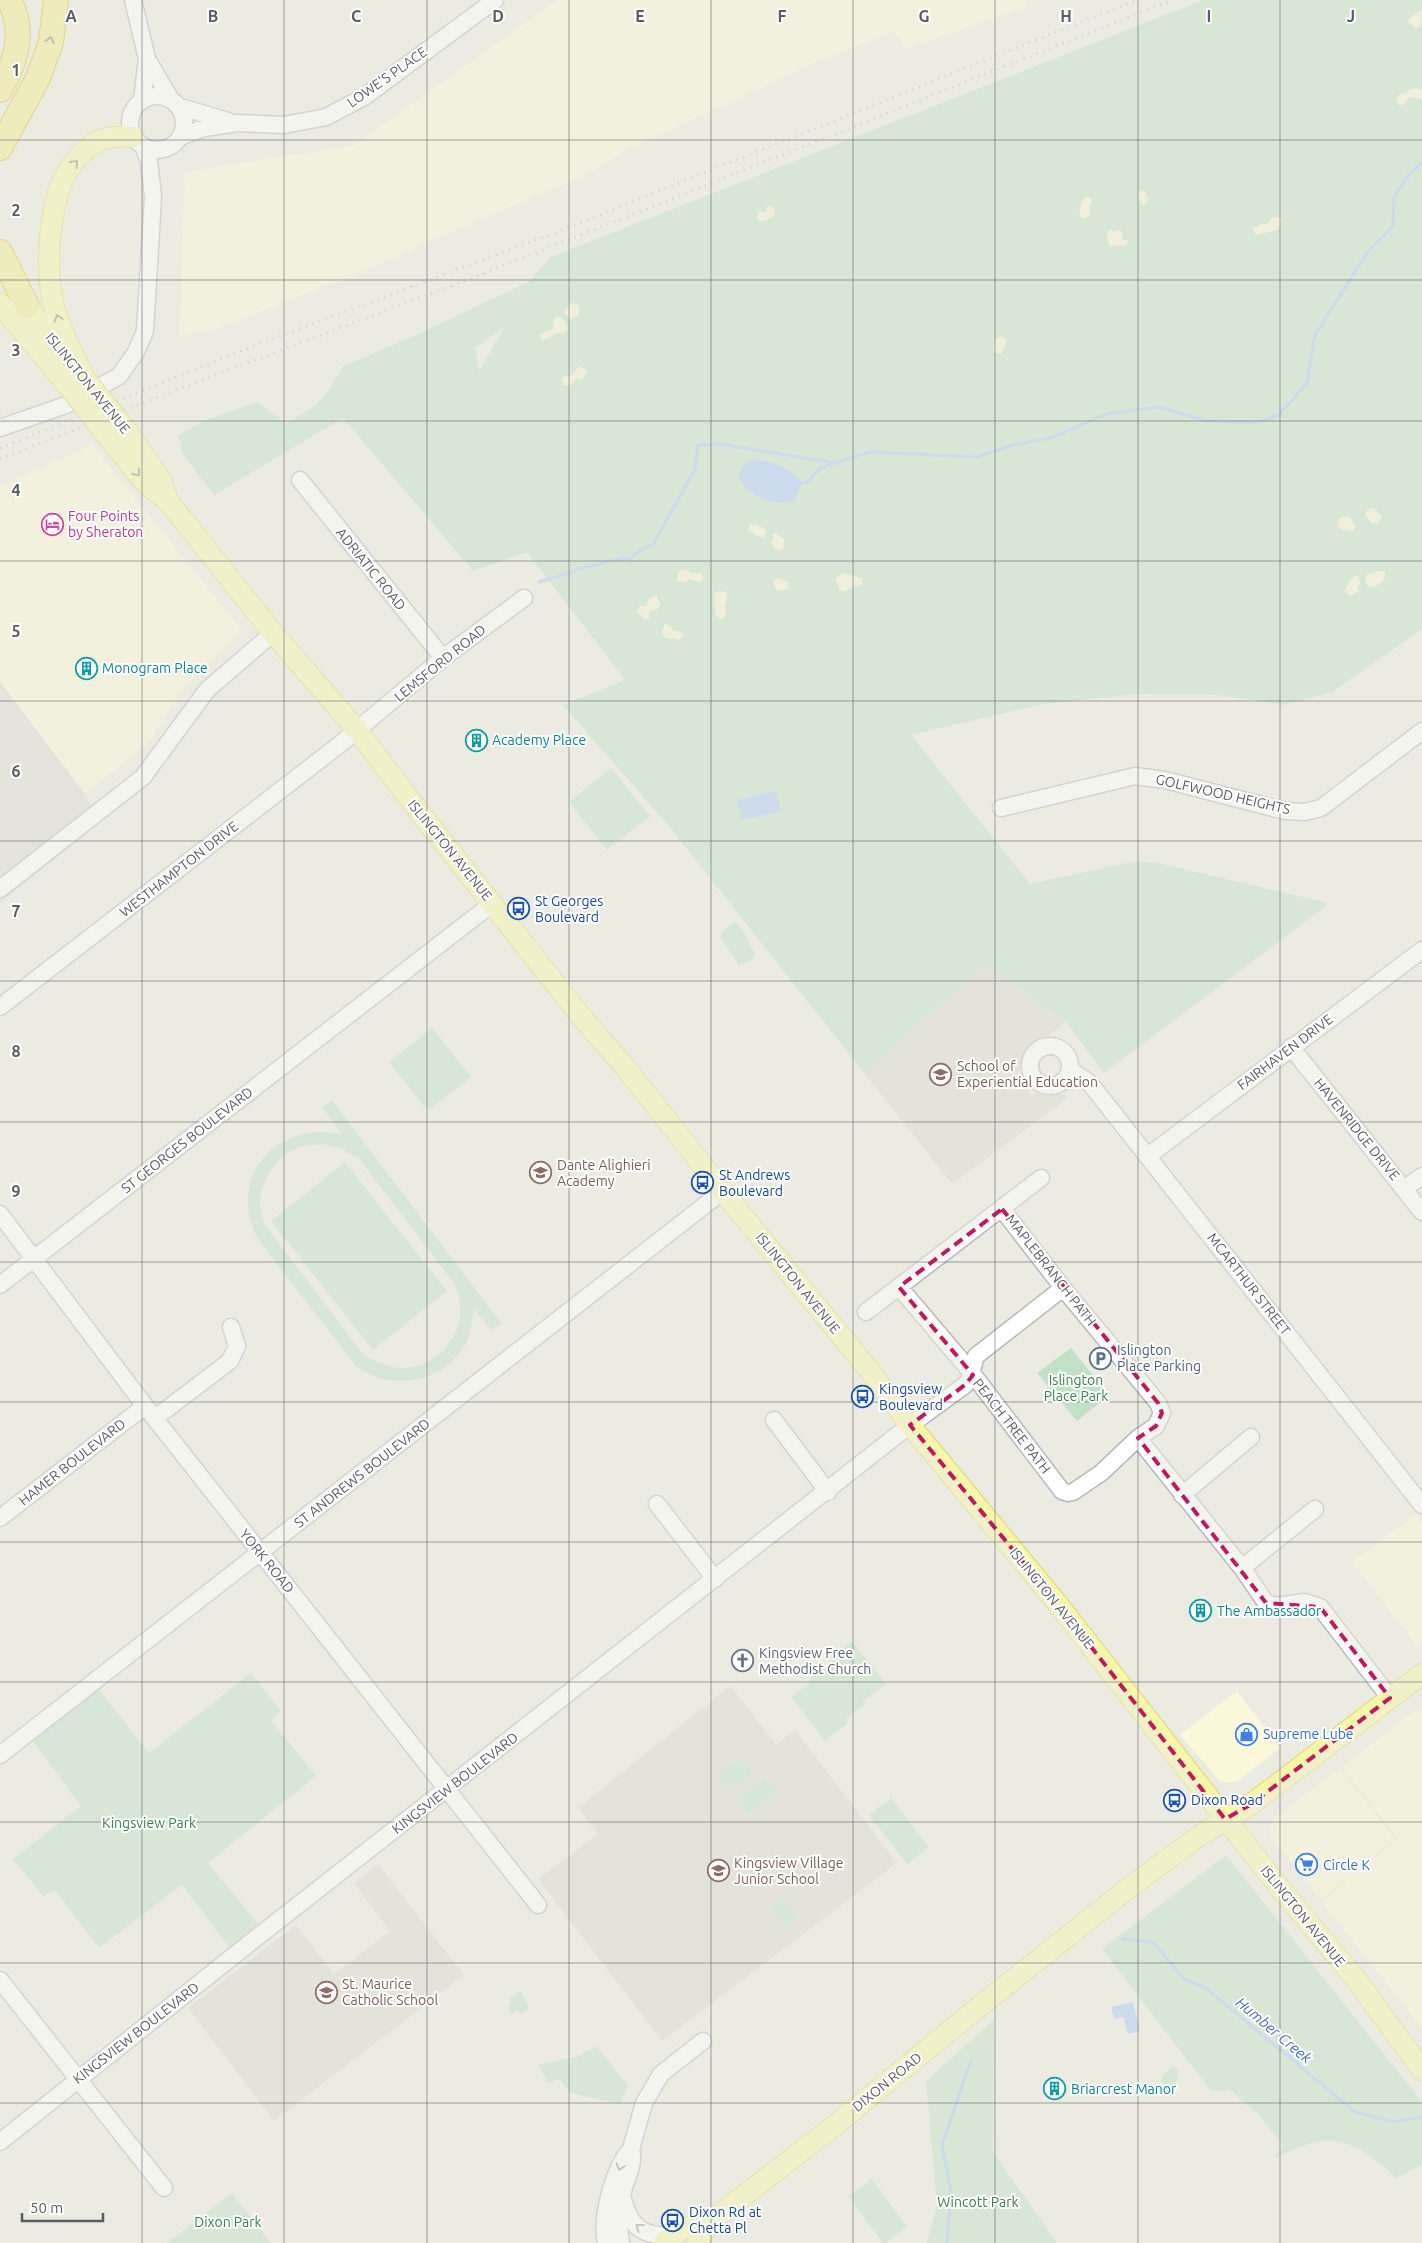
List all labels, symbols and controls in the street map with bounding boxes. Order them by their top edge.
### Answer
text: A [65,7,77,25]
text: B [208,7,218,25]
text: C [351,7,361,25]
text: D [492,7,504,25]
text: E [635,7,645,25]
text: F [778,7,787,25]
text: G [918,7,930,25]
text: H [1060,7,1072,25]
text: I [1207,7,1211,25]
text: J [1347,7,1355,25]
one-way arrow [44,35,55,44]
street label: LOWE'S PLACE [344,44,430,110]
text: 1 [11,61,21,79]
one-way arrow [69,159,78,168]
text: 2 [11,201,21,219]
one-way arrow [54,315,64,323]
street label: ISLINGTON AVENUE [42,329,134,437]
text: 3 [11,341,21,359]
one-way arrow [131,467,139,476]
text: 4 [11,481,21,499]
place label: Four Points by Sheraton [68,508,143,540]
hotel icon: Four Points by Sheraton [40,512,64,536]
street label: ADRIATIC ROAD [333,525,409,613]
street label: LEMSFORD ROAD [391,621,489,705]
text: 5 [11,622,21,640]
building icon: Monogram Place [74,656,98,680]
place label: Monogram Place [102,660,208,676]
building icon: Academy Place [464,728,488,752]
place label: Academy Place [492,732,586,748]
text: 6 [11,762,21,780]
street label: GOLFWOOD HEIGHTS [1154,771,1292,817]
street label: ISLINGTON AVENUE [404,796,496,904]
street label: WESTHAMPTON DRIVE [117,818,242,920]
place label: St Georges Boulevard [535,893,603,925]
bus stop icon: St Georges Boulevard [507,897,531,921]
text: 7 [11,902,21,920]
street label: FAIRHAVEN DRIVE [1234,1011,1336,1093]
text: 8 [11,1042,21,1060]
place label: School of Experiential Education [957,1058,1098,1090]
school or university icon: School of Experiential Education [929,1062,953,1086]
street label: HAVENRIDGE DRIVE [1311,1075,1403,1183]
street label: ST GEORGES BOULEVARD [118,1084,256,1196]
place label: Dante Alighieri Academy [557,1157,651,1189]
school or university icon: Dante Alighieri Academy [529,1161,553,1185]
place label: St Andrews Boulevard [719,1167,790,1199]
bus stop icon: St Andrews Boulevard [691,1171,715,1195]
text: 9 [11,1182,21,1200]
street label: MAPLEBRANCH PATH [1003,1211,1099,1329]
street label: ISLINGTON AVENUE [752,1229,844,1337]
street label: MCARTHUR STREET [1204,1230,1294,1338]
place label: Islington Place Parking [1117,1342,1201,1374]
parking icon: Islington Place Parking [1089,1346,1113,1370]
park label: Islington Place Park [1044,1372,1108,1404]
street label: PEACH TREE PATH [970,1375,1054,1477]
place label: Kingsview Boulevard [879,1381,943,1413]
bus stop icon: Kingsview Boulevard [851,1385,875,1409]
street label: HAMER BOULEVARD [15,1415,129,1509]
street label: ST ANDREWS BOULEVARD [291,1415,433,1531]
street label: YORK ROAD [236,1526,298,1596]
street label: ISLINGTON AVENUE [1006,1544,1098,1652]
building icon: The Ambassador [1189,1599,1213,1623]
place label: The Ambassador [1217,1603,1322,1619]
place label: Kingsview Free Methodist Church [759,1645,871,1677]
church icon: Kingsview Free Methodist Church [731,1649,755,1673]
shop icon: Supreme Lube [1235,1722,1259,1746]
place label: Supreme Lube [1263,1726,1354,1742]
street label: KINGSVIEW BOULEVARD [389,1729,521,1837]
bus stop icon: Dixon Road [1163,1788,1187,1812]
place label: Dixon Road [1191,1792,1263,1808]
park label: Kingsview Park [102,1815,196,1831]
supermarket icon: Circle K [1295,1853,1319,1877]
place label: Kingsview Village Junior School [734,1855,843,1887]
place label: Circle K [1323,1857,1370,1873]
school or university icon: Kingsview Village Junior School [706,1859,730,1883]
street label: ISLINGTON AVENUE [1257,1862,1349,1970]
place label: St. Maurice Catholic School [342,1976,438,2008]
street label: KINGSVIEW BOULEVARD [70,1979,202,2087]
school or university icon: St. Maurice Catholic School [314,1980,338,2004]
water label: Humber Creek [1233,1993,1316,2067]
street label: DIXON ROAD [849,2049,925,2115]
building icon: Briarcrest Manor [1043,2077,1067,2101]
place label: Briarcrest Manor [1071,2081,1177,2097]
one-way arrow [615,2163,625,2171]
scale bar [22,2190,104,2222]
park label: Wincott Park [937,2194,1019,2210]
text: 50 m [30,2199,63,2216]
place label: Dixon Rd at Chetta Pl [689,2204,762,2236]
bus stop icon: Dixon Rd at Chetta Pl [661,2208,685,2232]
park label: Dixon Park [194,2214,262,2230]
one-way arrow [635,2224,645,2233]

